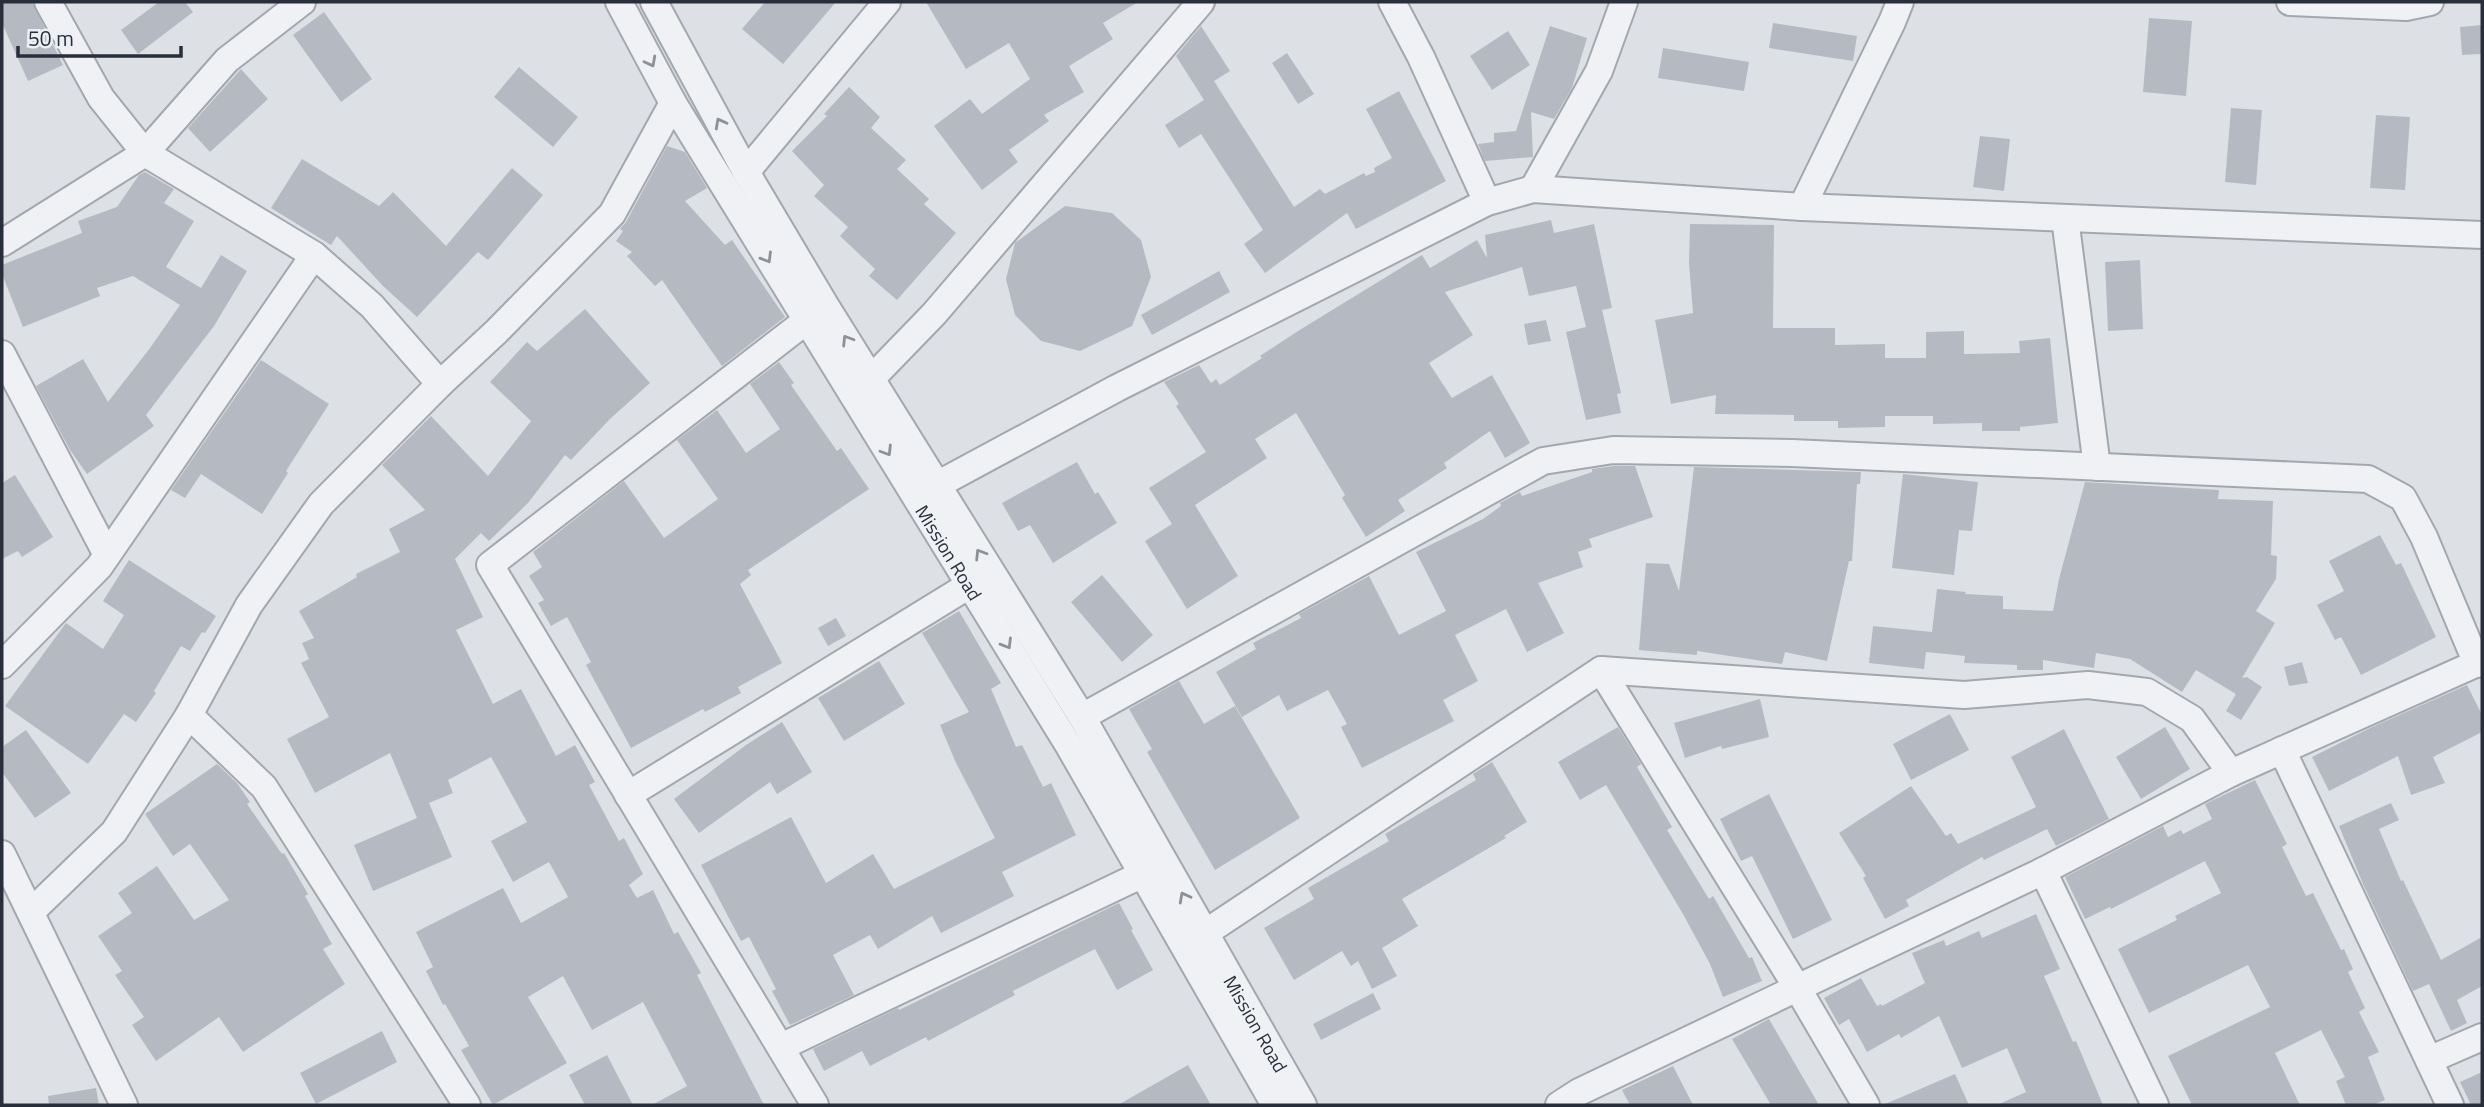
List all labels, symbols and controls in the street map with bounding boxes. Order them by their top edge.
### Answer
scale bar [18,14,180,58]
text: 50 m [28,22,74,54]
one-way arrow [643,55,656,67]
one-way arrow [715,118,728,130]
one-way arrow [759,250,772,263]
one-way arrow [842,335,855,348]
one-way arrow [879,443,892,456]
street label: Mission Road [909,499,990,606]
one-way arrow [976,549,989,562]
one-way arrow [999,637,1012,650]
one-way arrow [1178,892,1192,905]
street label: Mission Road [1217,969,1296,1077]

